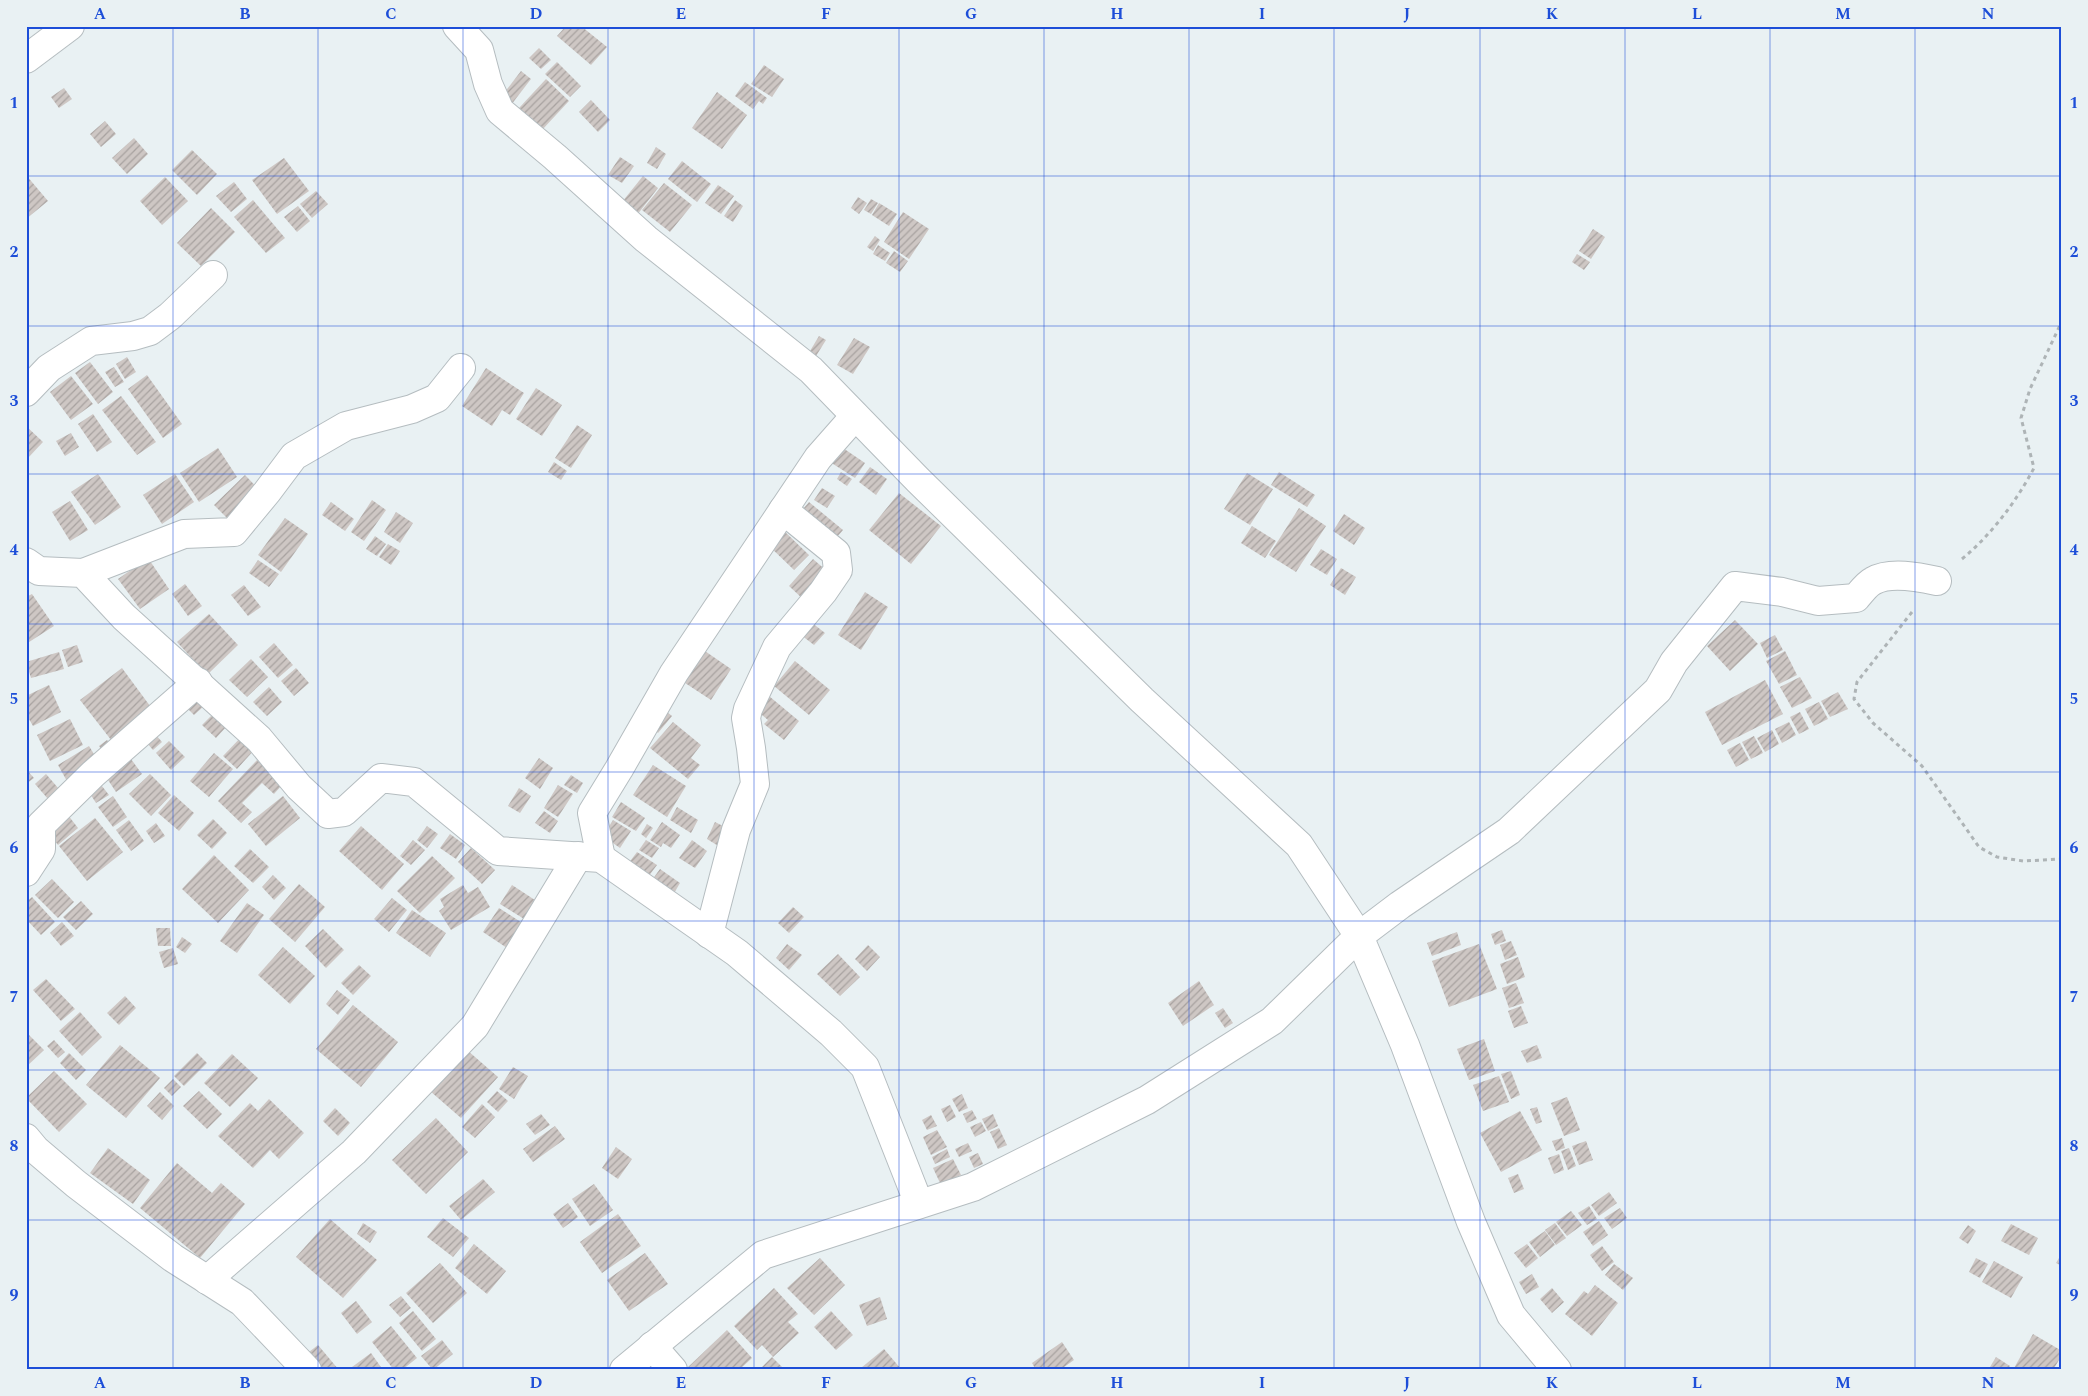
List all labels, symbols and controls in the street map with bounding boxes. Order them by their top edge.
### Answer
text: A [94,2,107,26]
text: B [239,2,251,26]
text: C [385,2,397,26]
text: D [530,2,543,26]
text: E [676,2,686,26]
text: F [821,2,831,26]
text: G [965,2,977,26]
text: H [1110,2,1124,26]
text: I [1259,2,1265,26]
text: J [1404,2,1411,26]
text: K [1546,2,1559,26]
text: L [1692,2,1702,26]
text: M [1835,2,1851,26]
text: N [1981,2,1995,26]
text: 1 [10,91,18,115]
text: 1 [2070,91,2078,115]
text: 2 [10,240,19,264]
text: 2 [2070,240,2079,264]
text: 3 [10,389,19,413]
text: 3 [2070,389,2079,413]
text: 4 [10,538,19,562]
text: 4 [2070,538,2079,562]
text: 5 [10,687,18,711]
text: 5 [2070,687,2078,711]
text: 6 [10,836,19,860]
text: 6 [2070,836,2079,860]
text: 7 [10,985,19,1009]
text: 7 [2070,985,2079,1009]
text: 8 [10,1134,19,1158]
text: 8 [2070,1134,2079,1158]
text: 9 [10,1283,19,1307]
text: 9 [2070,1283,2079,1307]
text: A [94,1371,107,1395]
text: B [239,1371,251,1395]
text: C [385,1371,397,1395]
text: D [530,1371,543,1395]
text: E [676,1371,686,1395]
text: F [821,1371,831,1395]
text: G [965,1371,977,1395]
text: H [1110,1371,1124,1395]
text: I [1259,1371,1265,1395]
text: J [1404,1371,1411,1395]
text: K [1546,1371,1559,1395]
text: L [1692,1371,1702,1395]
text: M [1835,1371,1851,1395]
text: N [1981,1371,1995,1395]

